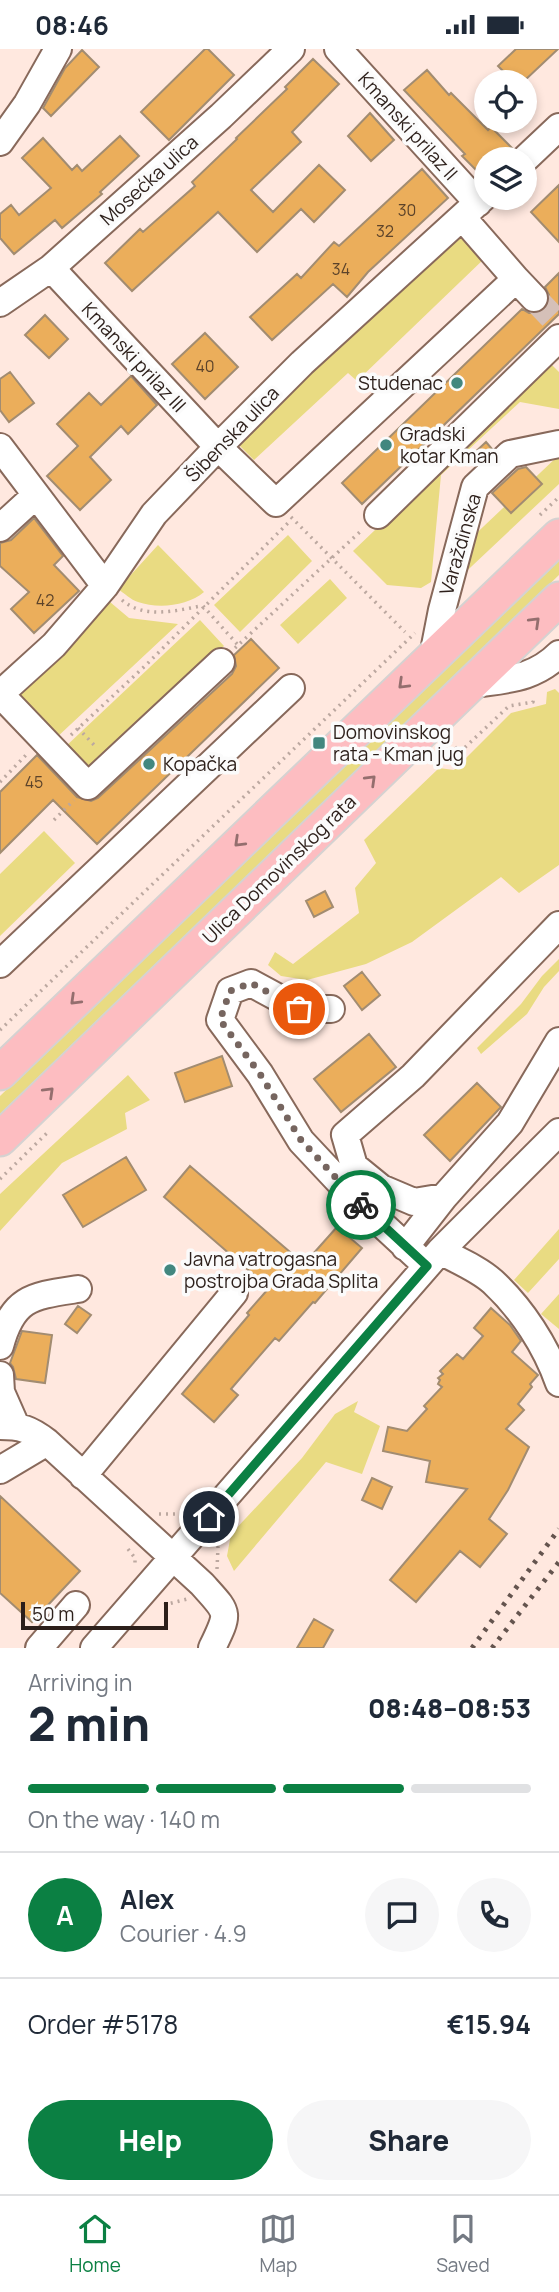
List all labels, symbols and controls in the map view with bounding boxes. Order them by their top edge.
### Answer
text: 08:46 [35,7,109,43]
street label: Kmanski prilaz II [352,66,464,186]
map controls [474,70,537,210]
button: locate [474,70,537,133]
street label: Mosećka ulica [94,129,204,231]
button: layers [474,147,537,210]
house number: 30 [398,199,416,221]
house number: 32 [376,220,394,242]
house number: 34 [332,258,350,280]
street label: Kmanski prilaz III [76,296,192,418]
house number: 40 [195,355,215,377]
place label: Studenac [358,370,443,396]
marker: Studenac [449,375,465,391]
street label: Šibenska ulica [179,380,285,488]
place label: Gradski kotar Kman [400,421,499,469]
marker: Gradski kotar Kman [378,437,394,453]
street label: Varaždinska [433,490,487,598]
house number: 42 [36,589,54,611]
one-way arrow [527,618,540,631]
one-way arrow [398,676,411,689]
place label: Domovinskog rata - Kman jug [333,719,464,767]
marker: Domovinskog rata - Kman jug [311,735,327,751]
place label: Kopačka [163,751,237,777]
marker: Kopačka [141,756,157,772]
house number: 45 [25,771,43,793]
one-way arrow [363,776,376,789]
street label: Ulica Domovinskog rata [197,789,361,949]
one-way arrow [234,833,247,846]
pin [269,979,329,1039]
icon: bag [280,990,318,1028]
one-way arrow [71,991,84,1004]
one-way arrow [41,1087,54,1100]
courier [326,1170,396,1240]
icon: bike [342,1186,380,1224]
place label: Javna vatrogasna postrojba Grada Splita [184,1246,378,1294]
marker: Javna vatrogasna postrojba Grada Splita [162,1262,178,1278]
pin [179,1487,239,1547]
icon: home [190,1498,228,1536]
scale bar [21,1599,168,1631]
text: 50 m [32,1601,74,1627]
text: Arriving in [28,1666,133,1698]
text: 08:48–08:53 [368,1690,531,1726]
text: 2 min [28,1692,150,1755]
text: On the way · 140 m [28,1803,220,1835]
button: chat [365,1878,439,1952]
button: phone [457,1878,531,1952]
text: Alex [120,1881,174,1917]
text: A [56,1897,74,1933]
text: Courier · 4.9 [120,1917,247,1949]
text: Order #5178 [28,2006,178,2042]
text: €15.94 [447,2006,531,2042]
button: Help [28,2100,273,2180]
button: Share [287,2100,531,2180]
tab: Home [69,2210,121,2278]
tab: Map [259,2210,297,2278]
tab: Saved [436,2210,490,2278]

